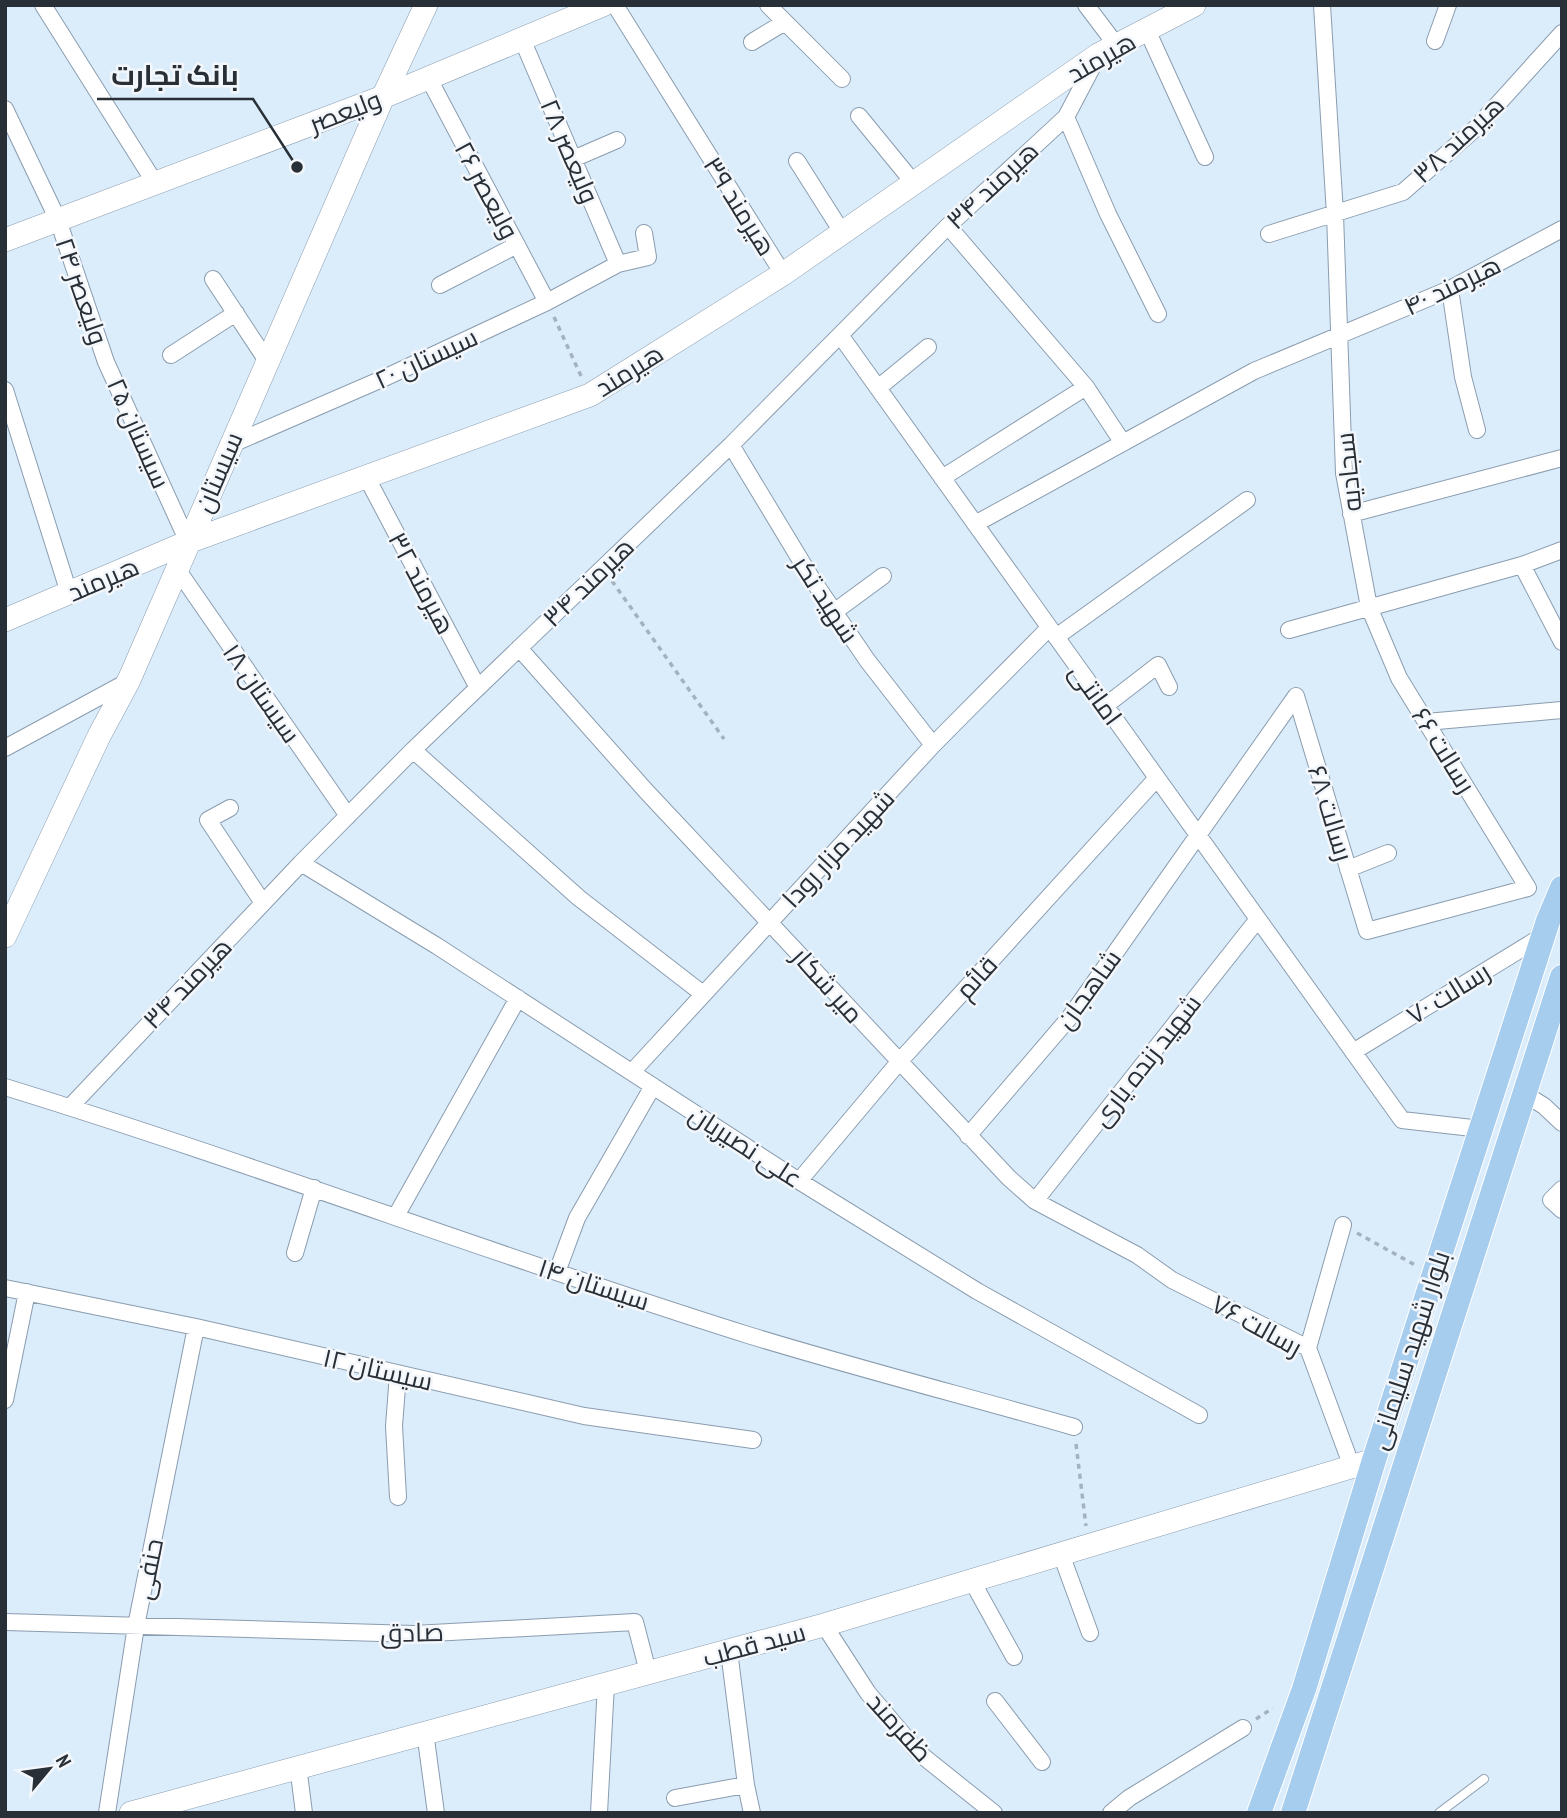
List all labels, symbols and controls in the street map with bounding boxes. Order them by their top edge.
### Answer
street label: هیرمند [1061,24,1141,90]
callout: بانک تجارت [97,50,253,99]
text: بانک تجارت [111,56,239,93]
street label: ولیعصر [302,82,386,140]
street label: هیرمند ۳۸ [1405,88,1511,190]
street label: ولیعصر ۲۸ [533,94,607,208]
street label: هیرمند ۳۴ [939,134,1045,236]
street label: ولیعصر ۲۶ [447,135,527,245]
street label: هیرمند ۳۹ [697,150,783,262]
street label: ولیعصر ۲۴ [48,233,116,349]
street label: هیرمند ۴۰ [1398,247,1506,323]
street label: سیستان ۲۰ [369,320,483,396]
street label: هیرمند [589,336,669,404]
street label: سیستان ۲۵ [100,373,178,493]
street label: سیستان [186,427,250,517]
street label: سجادیه [1327,431,1369,513]
street label: هیرمند ۳۲ [381,526,463,640]
street label: هیرمند ۳۴ [535,530,641,634]
street label: شهید تکر [785,547,866,649]
street label: هیرمند [62,549,144,609]
street label: سیستان ۱۸ [216,637,308,749]
street label: امانتی [1062,656,1130,732]
street label: رسالت ۶۶ [1405,701,1483,799]
street label: رسالت ۶۸ [1301,761,1361,865]
street label: شهید مزار رودا [775,782,901,914]
street label: هیرمند ۳۴ [135,930,239,1036]
street label: میر شکار [784,939,871,1030]
street label: شاهجان [1048,943,1128,1035]
street label: قائم [948,948,1006,1007]
street label: رسالت ۷۰ [1400,954,1496,1032]
street label: شهید زنده یاری [1084,987,1208,1133]
street label: علی نصیریان [683,1097,809,1195]
street label: بلوار شهید سلیمانی [1361,1246,1457,1454]
street label: سیستان ۱۴ [534,1251,654,1317]
street label: رسالت ۷۶ [1206,1287,1308,1363]
street label: سیستان ۱۲ [320,1340,436,1398]
street label: حنفی [126,1536,170,1602]
street label: سید قطب [699,1614,809,1674]
street label: صادق [380,1615,444,1649]
street label: ظفرمند [860,1685,940,1769]
north arrow [14,1734,84,1804]
text: N [51,1750,77,1771]

